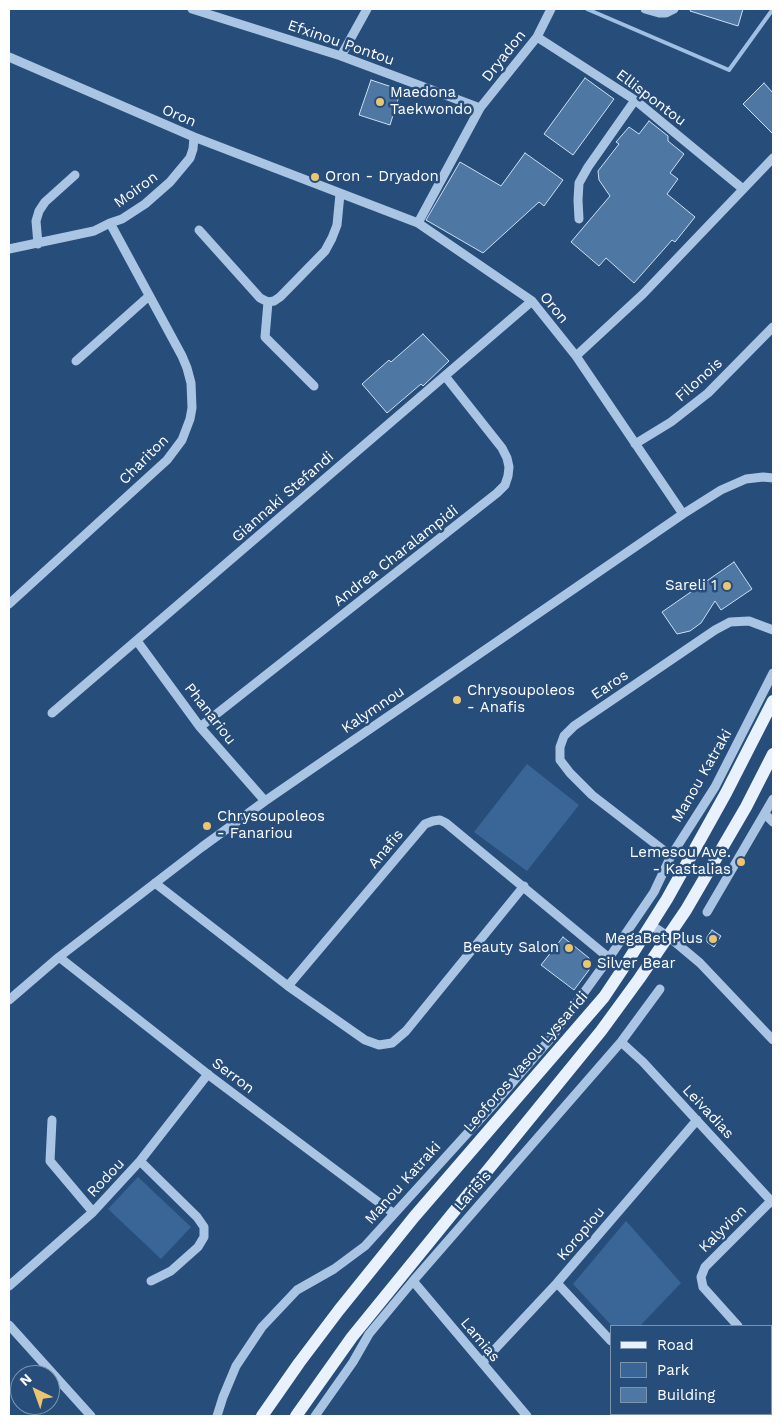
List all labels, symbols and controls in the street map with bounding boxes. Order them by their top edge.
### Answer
street label: Efxinou Pontou [285,16,397,70]
street label: Dryadon [478,27,530,85]
street label: Ellispontou [613,66,689,130]
place label: Maedona Taekwondo [390,84,472,119]
marker: Maedona Taekwondo [374,96,386,108]
street label: Oron [159,101,199,131]
street label: Moiron [111,168,161,212]
place label: Oron - Dryadon [325,168,439,186]
marker: Oron - Dryadon [309,171,321,183]
street label: Oron [536,289,572,327]
street label: Filonois [672,354,726,406]
street label: Chariton [115,431,173,489]
street label: Giannaki Stefandi [228,448,338,546]
street label: Andrea Charalampidi [330,502,462,610]
place label: Sareli 1 [665,577,717,595]
marker: Sareli 1 [721,580,733,592]
street label: Earos [588,666,632,704]
street label: Phanariou [180,680,240,748]
street label: Kalymnou [338,682,408,738]
place label: Chrysoupoleos - Anafis [467,682,575,717]
marker: Chrysoupoleos - Anafis [451,694,463,706]
street label: Manou Katraki [668,726,736,826]
place label: Chrysoupoleos - Fanariou [217,808,325,843]
marker: Chrysoupoleos - Fanariou [201,820,213,832]
street label: Anafis [365,826,407,872]
place label: Lemesou Ave. - Kastalias [630,844,731,879]
marker: Lemesou Ave. - Kastalias [735,856,747,868]
place label: MegaBet Plus [605,930,703,948]
marker: MegaBet Plus [707,933,719,945]
place label: Beauty Salon [463,939,559,957]
marker: Beauty Salon [563,942,575,954]
place label: Silver Bear [597,955,676,973]
marker: Silver Bear [581,958,593,970]
street label: Leoforos Vasou Lyssaridi [460,988,592,1136]
street label: Serron [208,1054,258,1098]
street label: Leivadias [678,1081,738,1143]
street label: Manou Katraki [361,1138,445,1228]
street label: Rodou [84,1155,128,1201]
street label: Larisis [451,1167,495,1215]
street label: Kalyvion [695,1201,751,1257]
street label: Koropiou [553,1203,609,1265]
street label: Lamias [456,1314,504,1366]
legend [610,1325,772,1415]
text: Road [657,1336,694,1354]
text: Park [657,1361,689,1379]
north arrow [10,1365,60,1415]
text: N [16,1370,35,1389]
text: Building [657,1386,715,1404]

